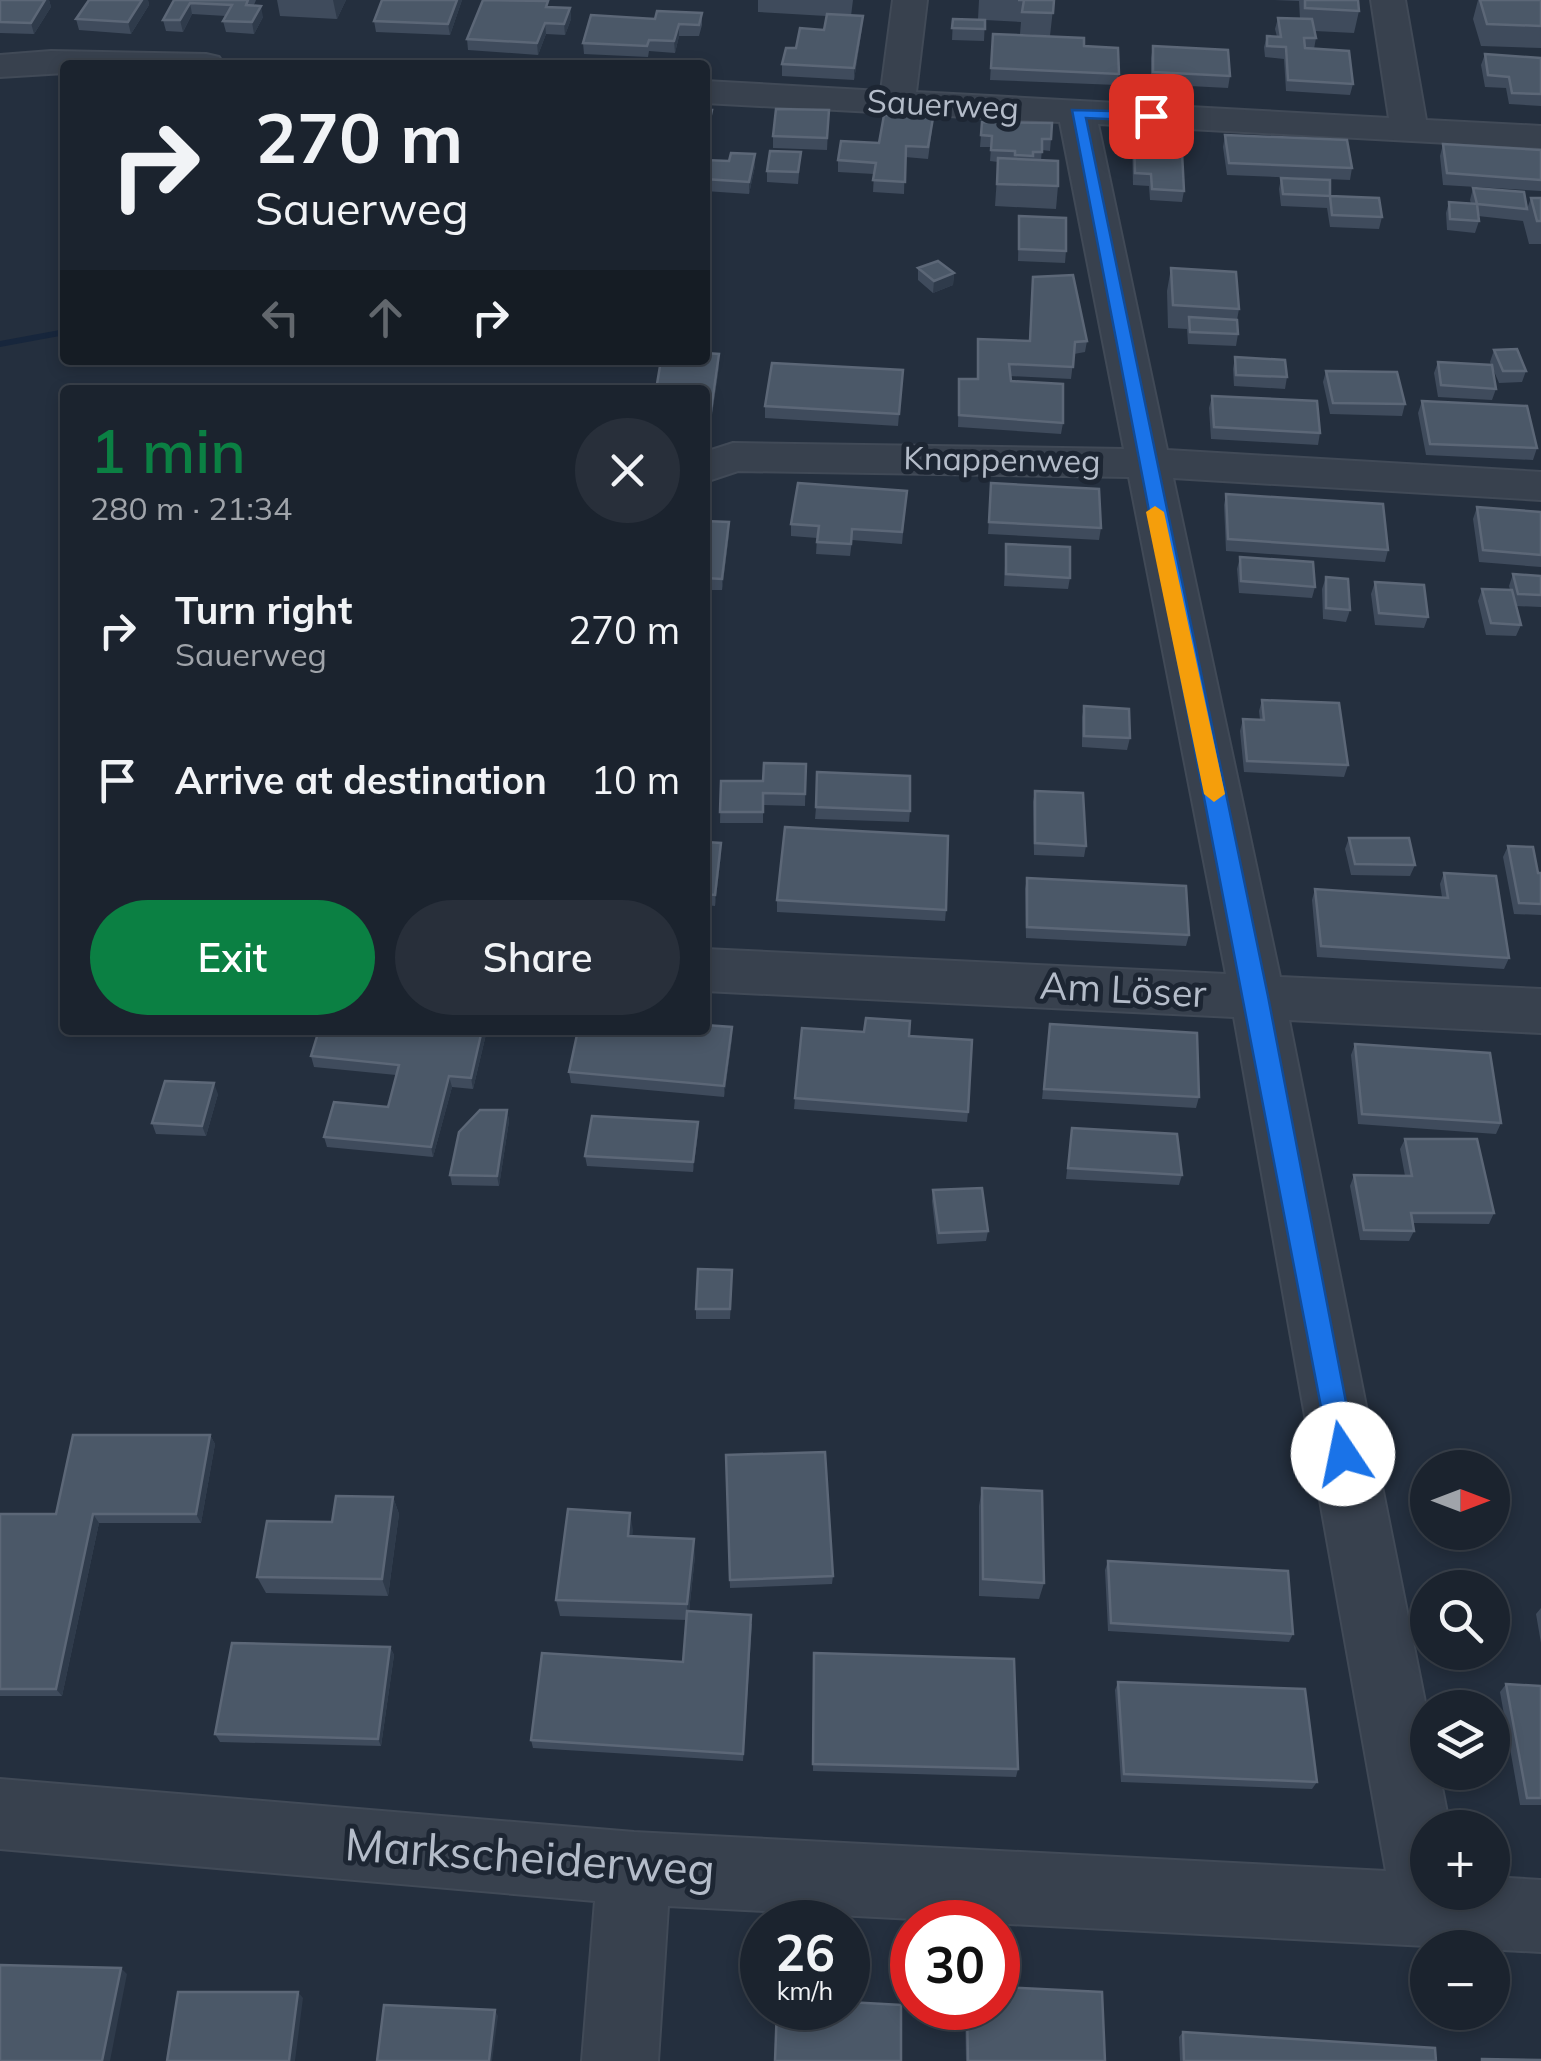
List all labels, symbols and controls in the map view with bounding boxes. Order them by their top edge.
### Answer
pin [1109,74,1194,159]
street label: Sauerweg [866,80,1020,128]
icon: arrive [1124,89,1179,144]
text: 270 m [255,93,463,181]
icon: right [90,100,220,230]
text: Sauerweg [255,180,469,236]
icon: left [253,290,308,345]
icon: ahead [358,290,413,345]
icon: right [463,290,518,345]
text: 1 min [90,413,246,488]
button: close [575,418,680,523]
street label: Knappenweg [903,437,1101,481]
text: 280 m · 21:34 [90,488,292,528]
text: Turn right [175,586,352,634]
icon: right [90,603,145,658]
text: 270 m [568,606,680,654]
text: Sauerweg [175,634,327,674]
icon: arrive [90,753,145,808]
text: Arrive at destination [175,756,547,804]
text: 10 m [591,756,680,804]
button: Exit [90,900,375,1015]
button: Share [395,900,680,1015]
street label: Am Löser [1039,961,1208,1017]
position arrow [1291,1402,1395,1506]
north arrow [1410,1450,1510,1550]
map controls [1410,1450,1510,2030]
button: search [1410,1570,1510,1670]
button: layers [1410,1690,1510,1790]
button: + [1410,1810,1510,1910]
street label: Markscheiderweg [343,1815,717,1897]
speed limit sign: 30 [890,1900,1020,2030]
text: 26 [775,1921,835,1984]
button: − [1410,1930,1510,2030]
text: km/h [777,1975,833,2006]

